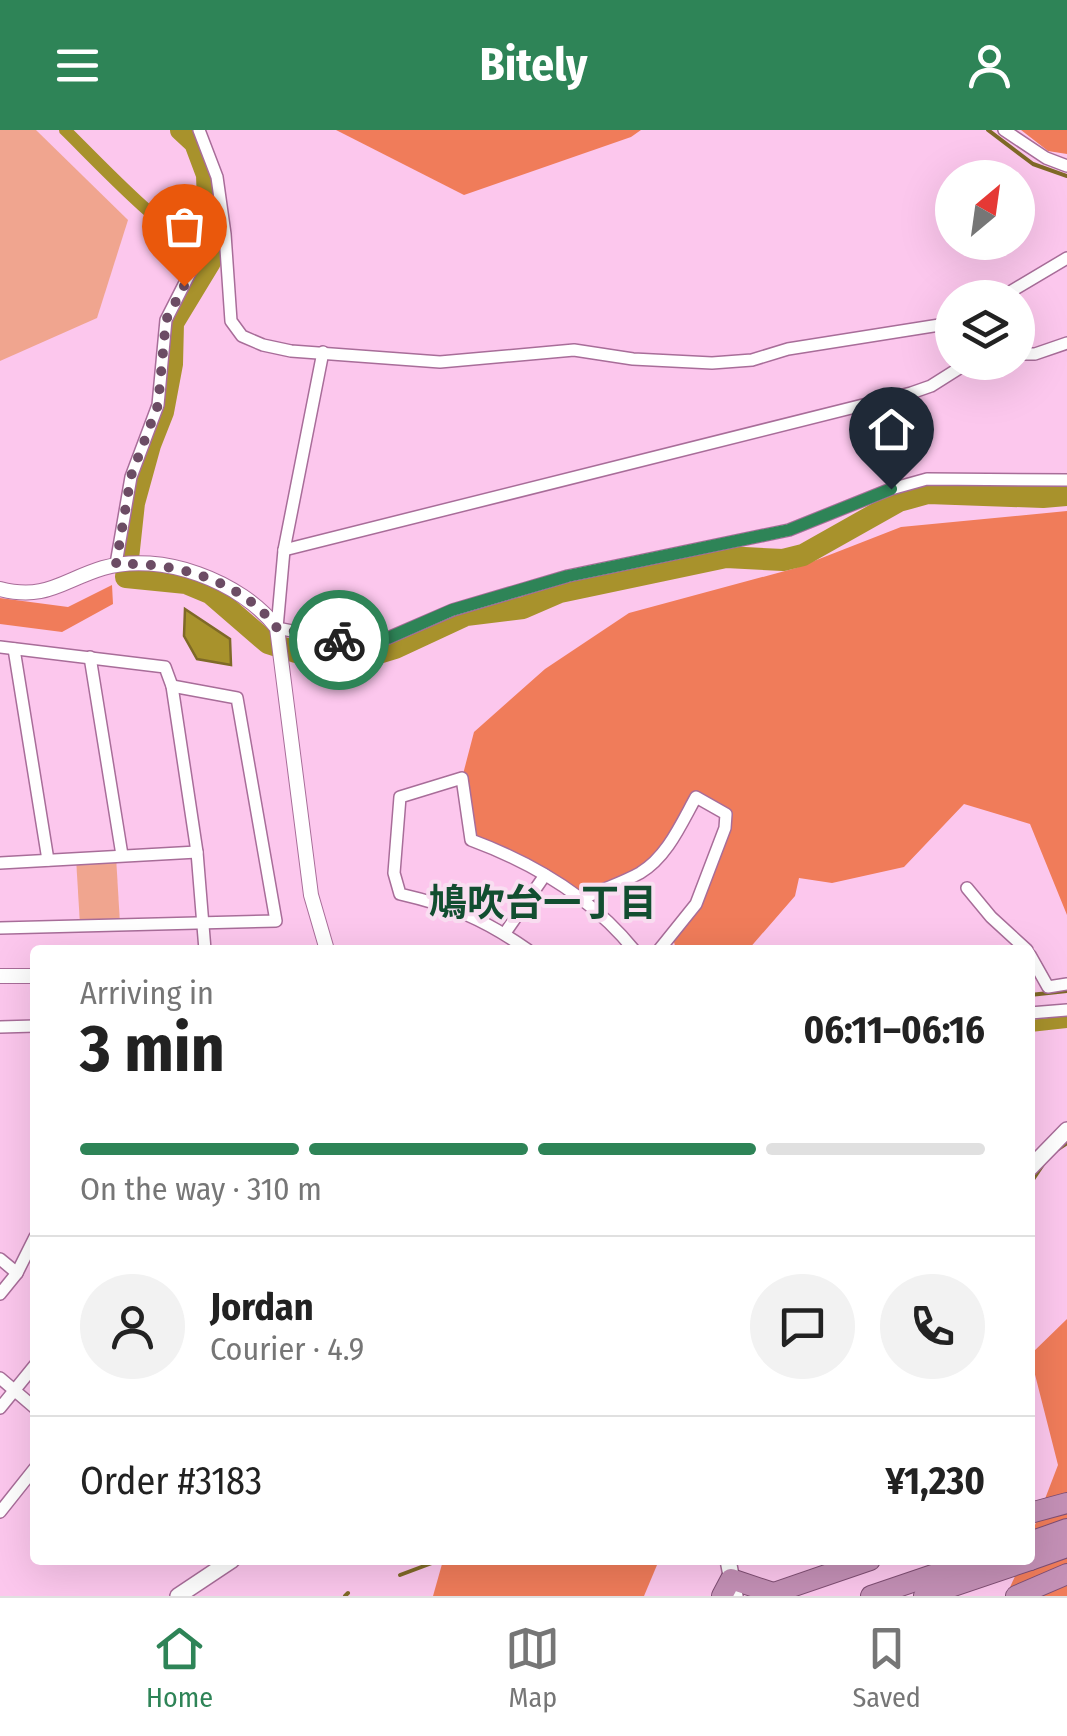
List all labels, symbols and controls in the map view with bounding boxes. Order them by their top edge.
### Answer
icon: menu [50,38,105,93]
text: Bitely [480,38,587,92]
icon: person [962,38,1017,93]
north arrow [935,160,1035,260]
map controls [935,160,1035,380]
pin [142,184,227,287]
icon: bag [157,199,212,254]
button: layers [935,280,1035,380]
pin [849,387,934,490]
icon: home [864,402,919,457]
courier [289,590,389,690]
icon: bike [312,613,367,668]
district label: 鳩吹台一丁目 [429,880,657,926]
text: Arriving in [80,974,214,1012]
text: 06:11–06:16 [803,1007,985,1053]
text: 3 min [80,1010,225,1088]
text: On the way · 310 m [80,1170,322,1208]
button: person [80,1274,185,1379]
button: chat [750,1274,855,1379]
button: phone [880,1274,985,1379]
text: Jordan [210,1284,314,1330]
text: Courier · 4.9 [210,1330,364,1368]
text: Order #3183 [80,1458,262,1504]
text: ¥1,230 [886,1458,985,1504]
tab: Home [146,1621,213,1714]
tab: Map [505,1621,560,1714]
tab: Saved [852,1621,921,1714]

